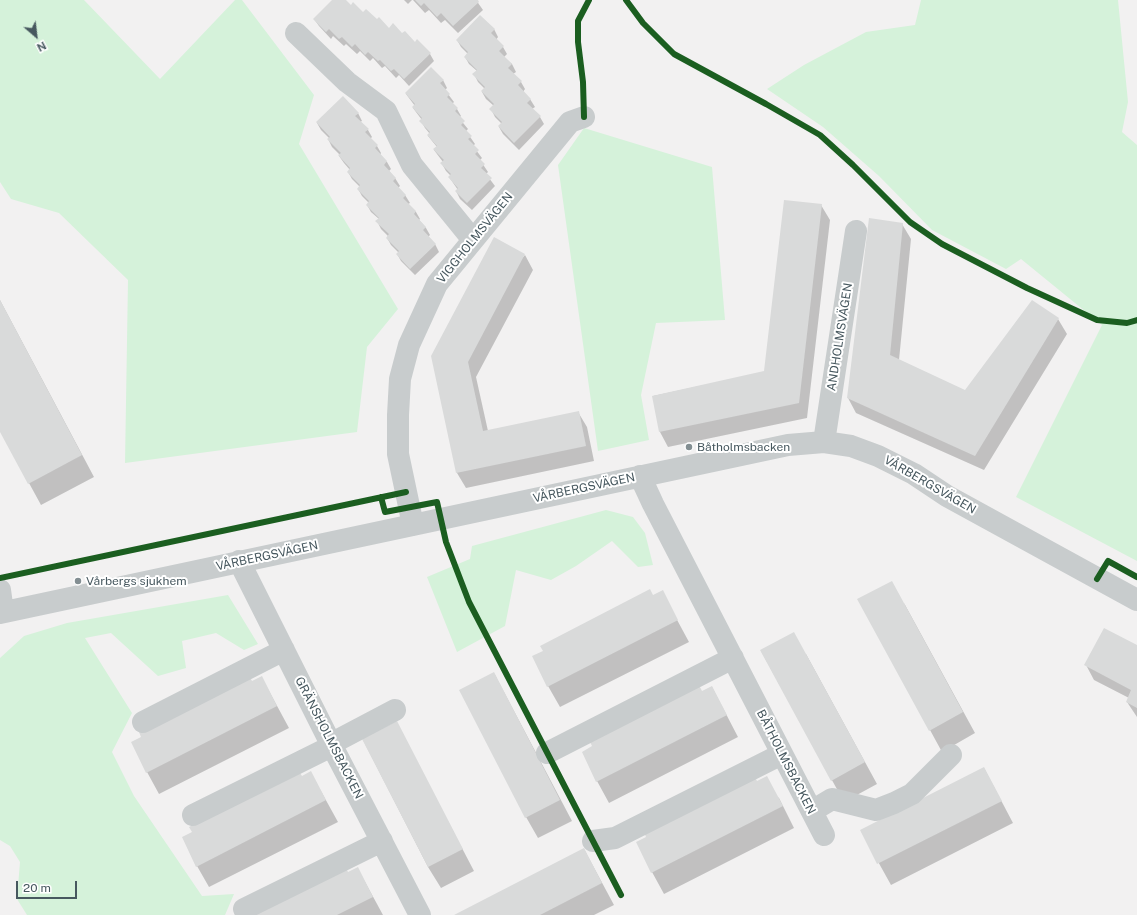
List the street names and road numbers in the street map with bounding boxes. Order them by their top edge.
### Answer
street label: VIGGHOLMSVÄGEN [434,190,516,286]
street label: ANDHOLMSVÄGEN [824,282,856,392]
street label: VÅRBERGSVÄGEN [881,453,979,517]
street label: VÅRBERGSVÄGEN [532,470,636,506]
street label: VÅRBERGSVÄGEN [215,538,319,574]
street label: GRÄNSHOLMSBACKEN [292,675,366,801]
street label: BÅTHOLMSBACKEN [753,707,819,817]

